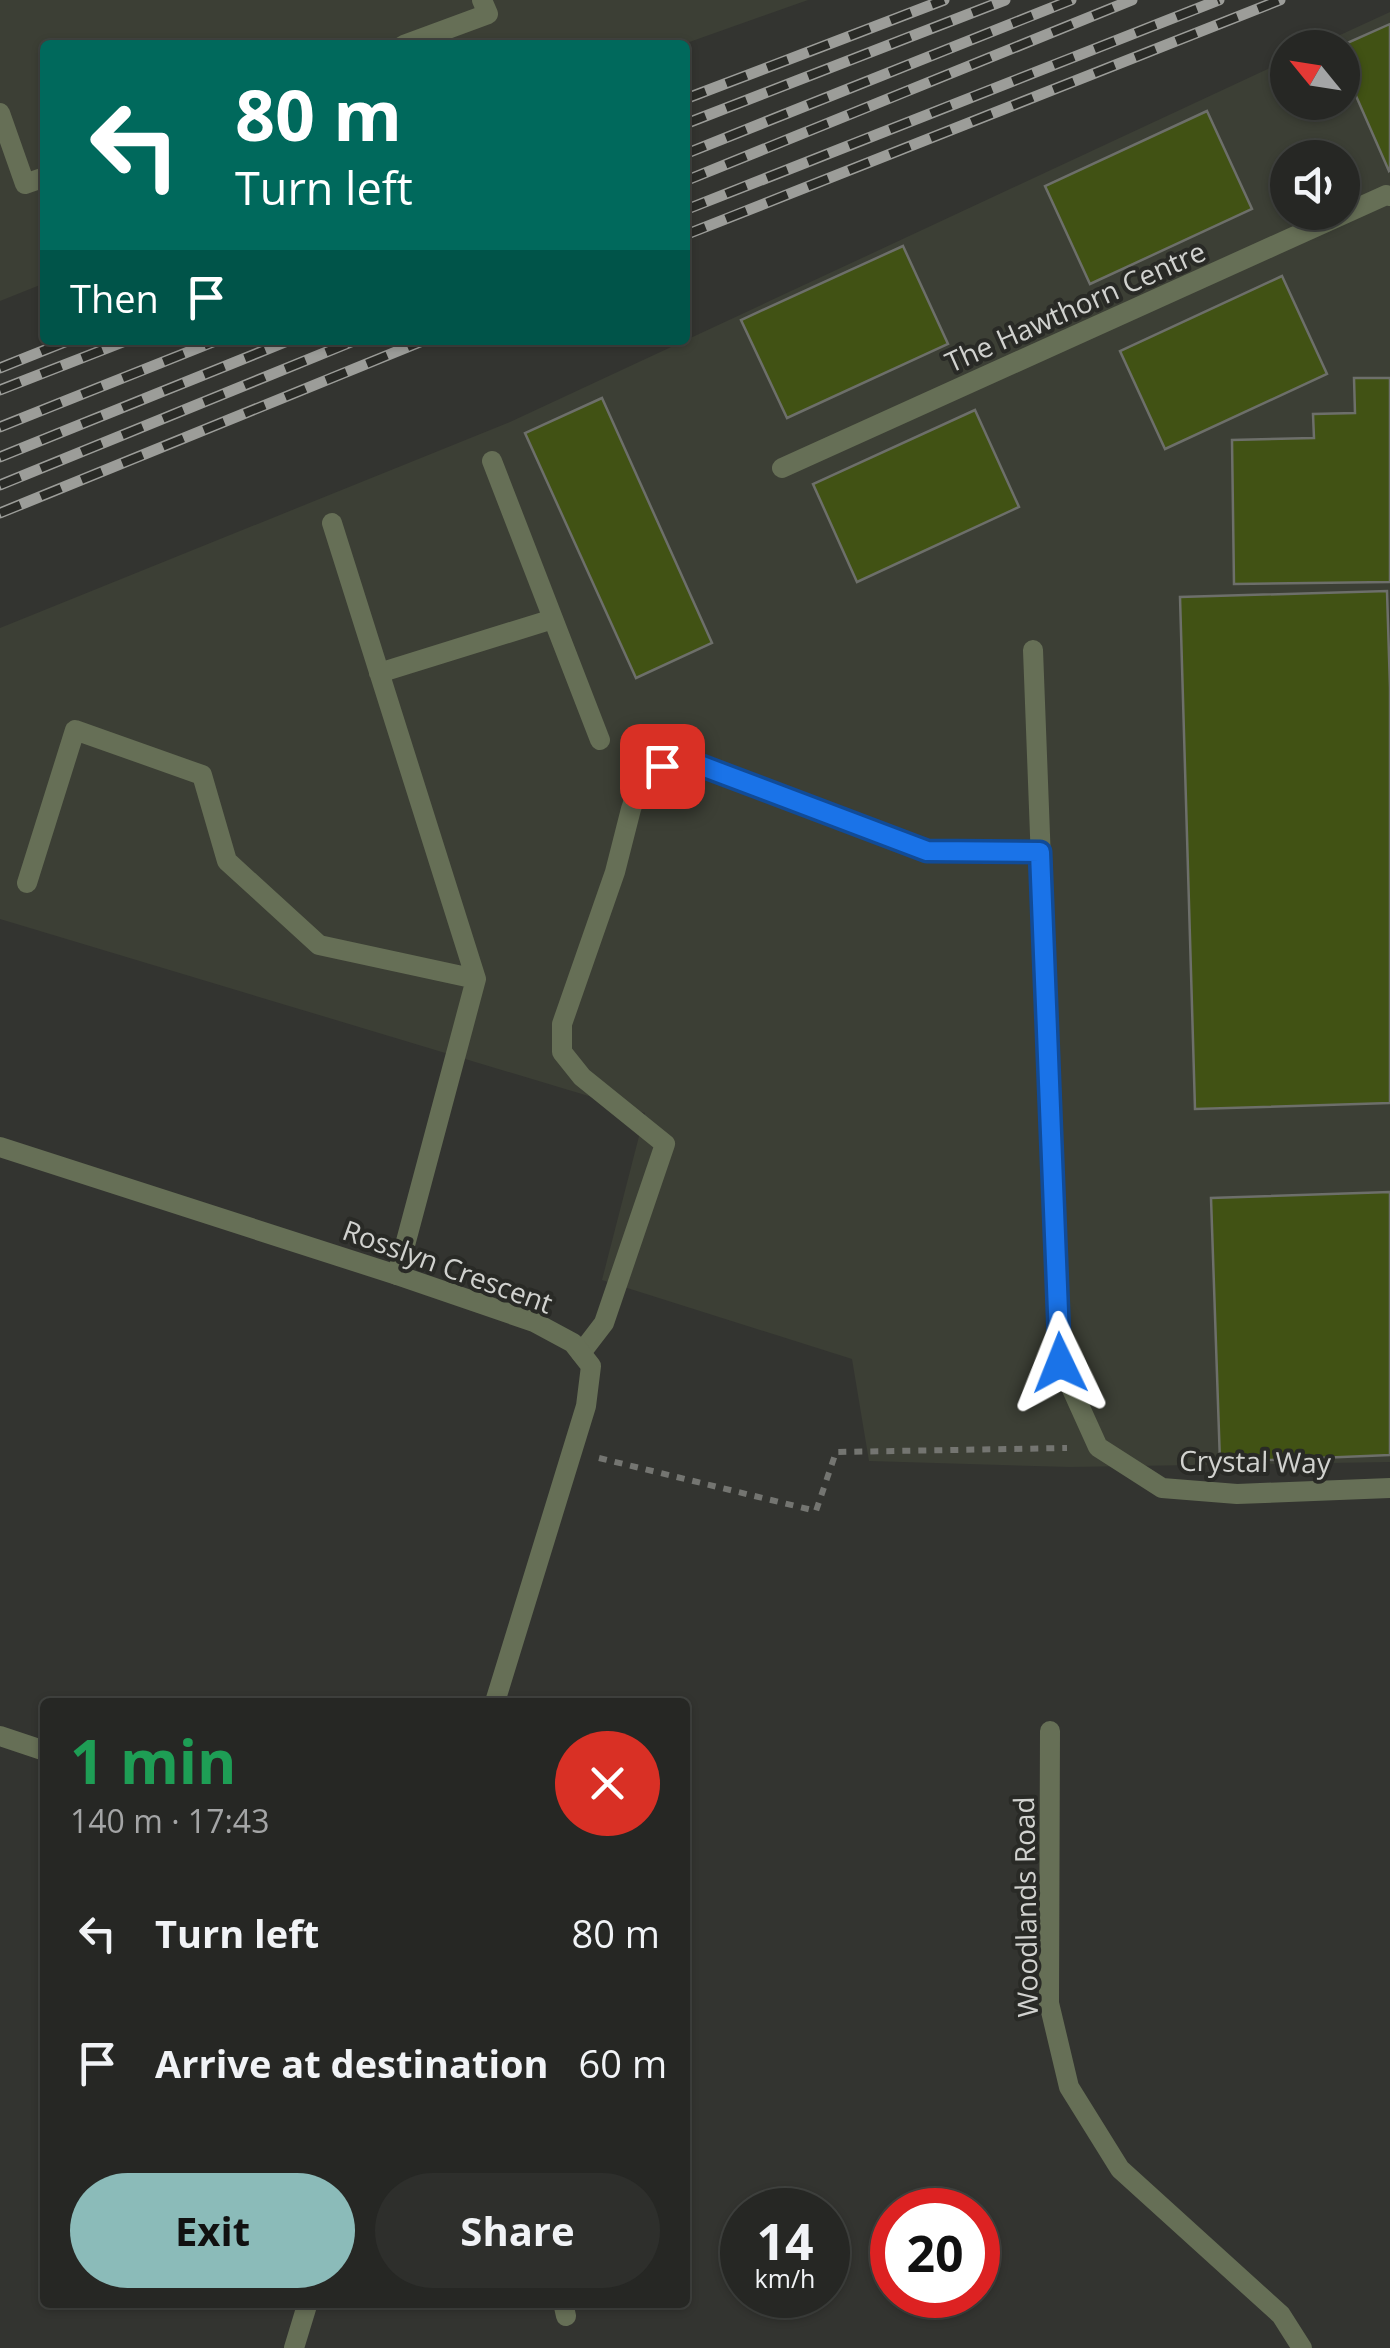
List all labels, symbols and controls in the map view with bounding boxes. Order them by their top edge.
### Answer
north arrow [1270,30,1360,120]
map controls [1270,30,1360,230]
text: 80 m [235,66,402,162]
icon: left [70,80,200,210]
button: sound [1270,140,1360,230]
text: Turn left [235,157,413,218]
street label: The Hawthorn Centre [939,231,1211,381]
icon: arrive [179,270,234,325]
text: Then [70,272,159,324]
pin [620,724,705,809]
icon: arrive [635,739,690,794]
street label: Rosslyn Crescent [338,1210,558,1322]
position arrow [1008,1311,1112,1415]
street label: Crystal Way [1179,1441,1332,1481]
text: 1 min [70,1720,237,1802]
button: close [555,1731,660,1836]
street label: Woodlands Road [1004,1796,1046,2018]
text: 140 m · 17:43 [70,1799,269,1842]
icon: left [70,1906,125,1961]
text: Turn left [155,1907,319,1959]
text: 80 m [571,1907,660,1959]
icon: arrive [70,2036,125,2091]
text: Arrive at destination [155,2037,549,2089]
text: 60 m [579,2037,667,2089]
button: Exit [70,2173,355,2288]
button: Share [375,2173,660,2288]
speed limit sign: 20 [870,2188,1000,2318]
text: 14 [756,2207,814,2275]
text: km/h [755,2261,815,2295]

